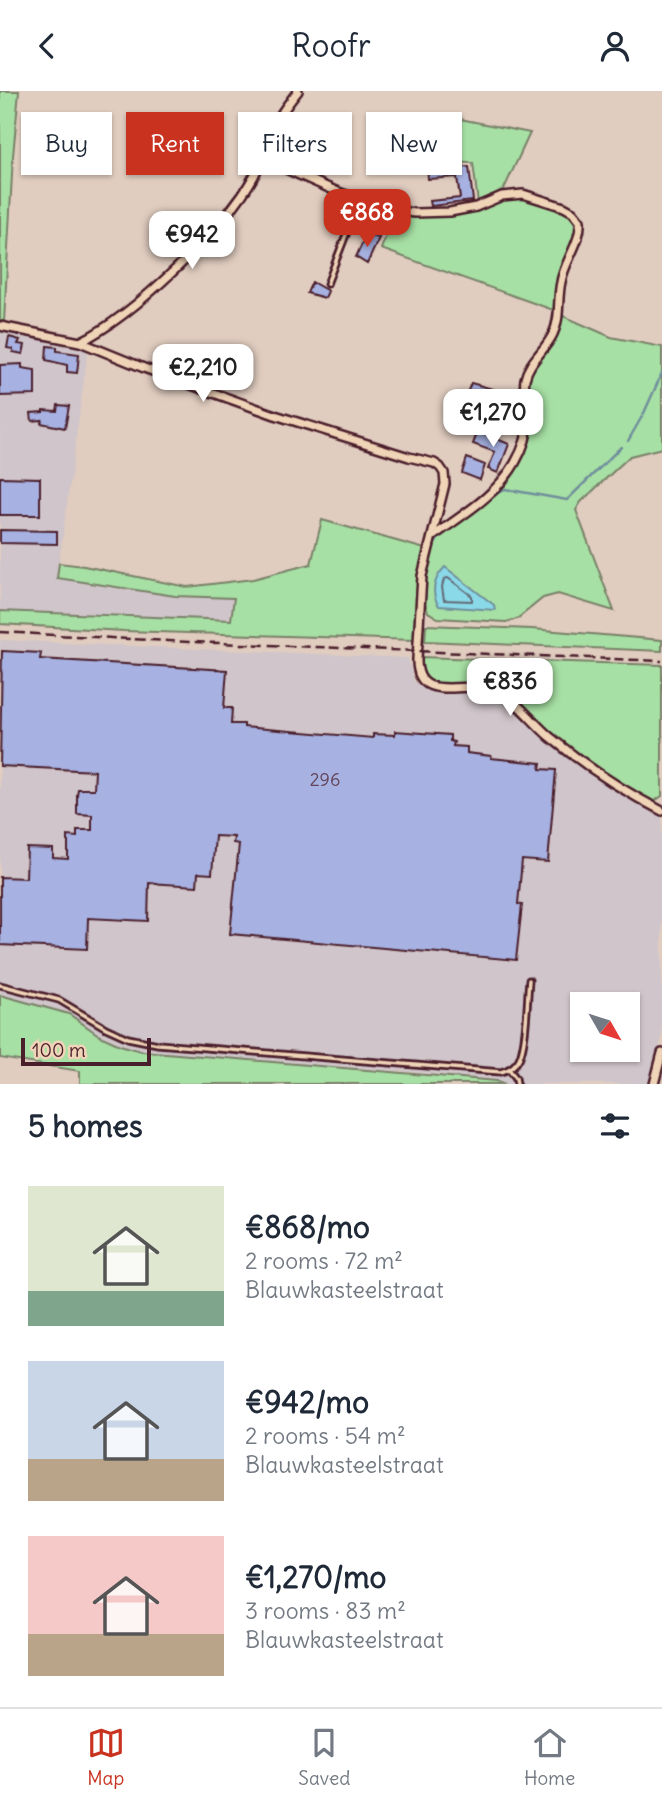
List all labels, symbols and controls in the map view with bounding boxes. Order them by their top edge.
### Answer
text: Roofr [291,25,371,66]
icon: back [28,27,66,65]
icon: person [596,27,634,65]
chip: Buy [21,112,112,175]
chip: Rent [126,112,224,175]
chip: Filters [238,112,352,175]
chip: New [366,112,462,175]
pin: €868 [326,190,408,249]
text: €868 [340,197,394,226]
pin: €942 [151,211,233,271]
text: €942 [165,219,219,248]
pin: €2,210 [146,345,260,404]
text: €2,210 [168,352,238,381]
pin: €1,270 [436,389,550,449]
text: €1,270 [459,397,527,426]
pin: €836 [469,659,551,718]
text: €836 [483,666,537,695]
house number: 296 [310,768,340,791]
north arrow [570,992,640,1062]
map controls [570,992,640,1062]
scale bar [21,1035,150,1067]
text: 100 m [32,1038,86,1062]
text: 5 homes [28,1107,143,1145]
icon: filters [596,1107,634,1145]
text: €868/mo [245,1208,370,1246]
icon: home [84,1214,168,1298]
text: 2 rooms · 72 m² [245,1246,403,1275]
text: Blauwkasteelstraat [245,1275,444,1304]
text: €942/mo [245,1383,369,1421]
icon: home [84,1389,168,1473]
text: 2 rooms · 54 m² [245,1421,406,1450]
text: Blauwkasteelstraat [245,1450,444,1479]
text: €1,270/mo [245,1558,386,1596]
icon: home [84,1564,168,1648]
text: 3 rooms · 83 m² [245,1596,406,1625]
text: Blauwkasteelstraat [245,1625,444,1654]
tab: Map [87,1724,125,1790]
tab: Saved [298,1724,350,1790]
tab: Home [524,1724,575,1790]

